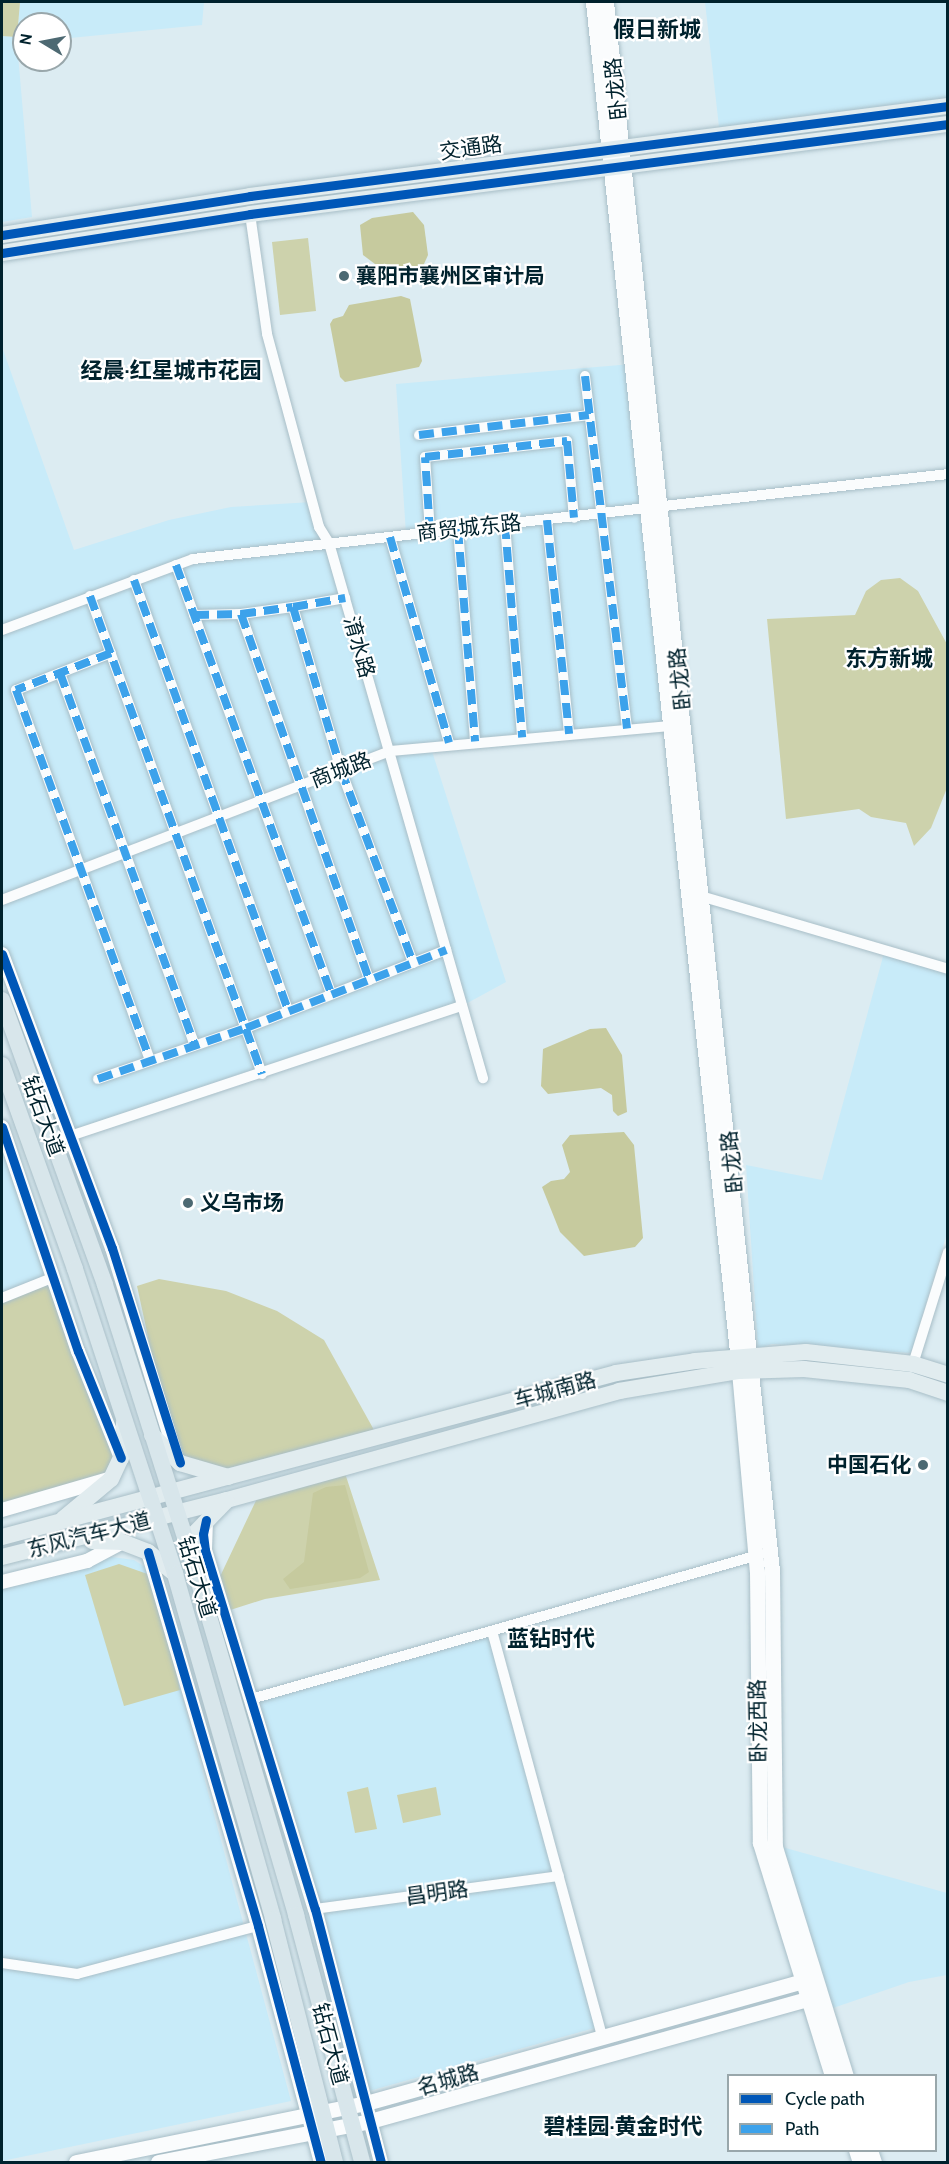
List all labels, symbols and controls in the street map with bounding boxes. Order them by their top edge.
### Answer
north arrow [12,12,72,72]
district label: 假日新城 [613,17,701,43]
text: N [15,32,36,46]
street label: 卧龙路 [600,56,632,122]
street label: 交通路 [438,131,504,165]
place label: 襄阳市襄州区审计局 [356,263,545,289]
marker: 襄阳市襄州区审计局 [337,269,351,283]
district label: 经晨·红星城市花园 [80,358,262,384]
street label: 商贸城东路 [415,510,523,546]
street label: 淯水路 [338,613,380,681]
street label: 卧龙路 [664,646,696,712]
district label: 东方新城 [845,646,933,672]
street label: 商城路 [307,747,375,793]
street label: 钻石大道 [17,1072,69,1160]
street label: 卧龙路 [716,1129,748,1195]
place label: 义乌市场 [200,1190,284,1216]
marker: 义乌市场 [181,1196,195,1210]
street label: 车城南路 [511,1367,599,1413]
place label: 中国石化 [827,1452,911,1478]
marker: 中国石化 [916,1458,930,1472]
street label: 东风汽车大道 [25,1508,153,1562]
street label: 钻石大道 [173,1533,221,1621]
district label: 蓝钻时代 [507,1626,595,1652]
street label: 卧龙西路 [745,1679,771,1763]
street label: 昌明路 [404,1876,470,1910]
street label: 钻石大道 [307,2000,353,2088]
street label: 名城路 [414,2059,482,2101]
legend [727,2074,937,2152]
text: Cycle path [785,2088,865,2110]
district label: 碧桂园·黄金时代 [543,2114,703,2140]
text: Path [785,2118,819,2140]

